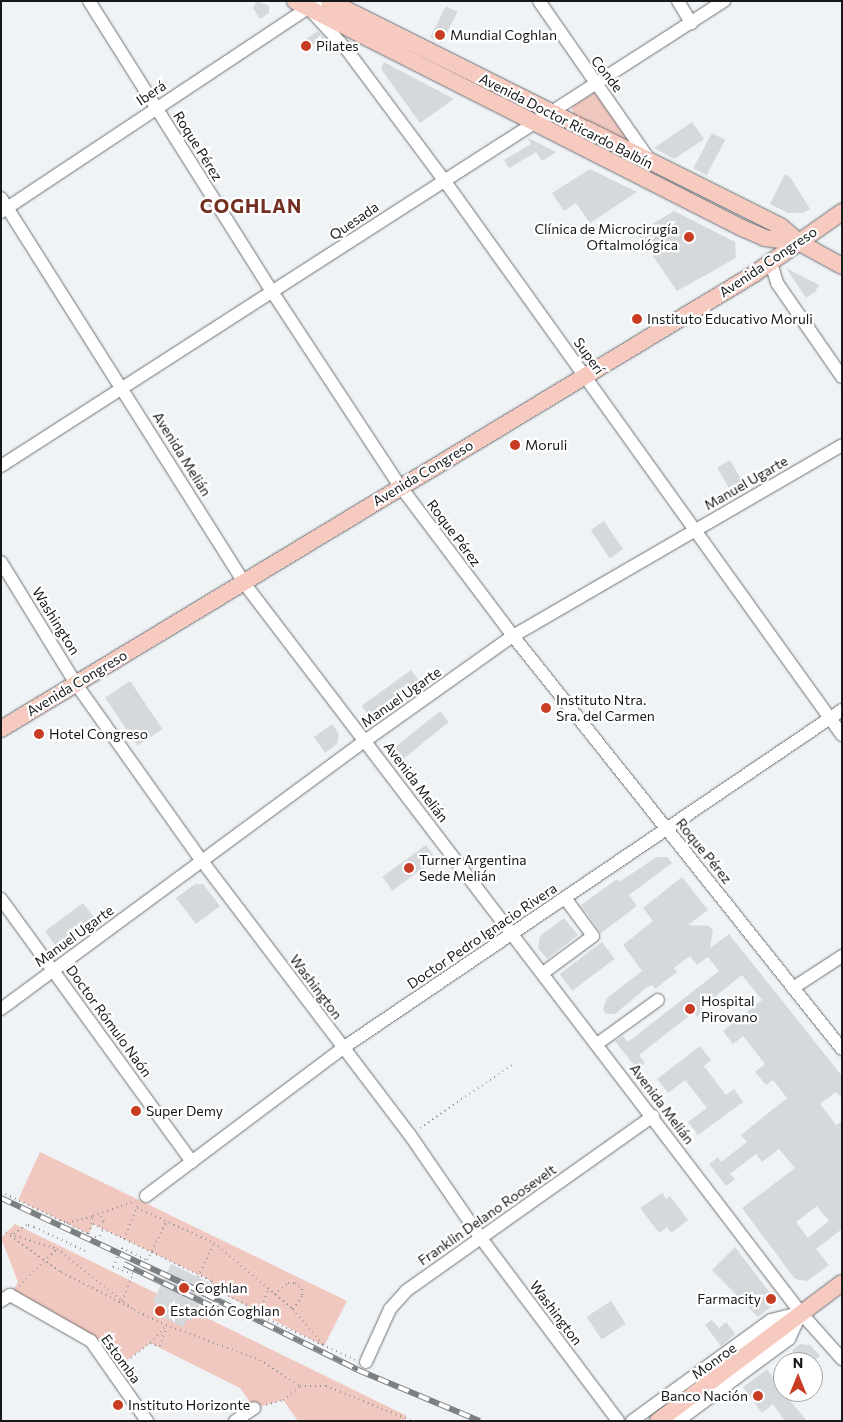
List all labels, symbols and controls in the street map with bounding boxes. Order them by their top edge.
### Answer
place label: Mundial Coghlan [450,27,557,43]
marker: Mundial Coghlan [434,29,446,41]
place label: Pilates [316,38,359,54]
marker: Pilates [300,40,312,52]
street label: Conde [588,52,626,96]
street label: Avenida Doctor Ricardo Balbín [476,70,656,172]
street label: Iberá [133,77,169,109]
street label: Roque Pérez [170,108,226,184]
district label: COGHLAN [199,195,303,217]
street label: Quesada [326,198,382,244]
place label: Clínica de Microcirugía Oftalmológica [534,221,678,253]
street label: Avenida Congreso [716,223,820,301]
marker: Clínica de Microcirugía Oftalmológica [682,230,696,244]
place label: Instituto Educativo Moruli [647,311,813,327]
marker: Instituto Educativo Moruli [631,313,643,325]
street label: Superí [570,335,608,377]
street label: Avenida Melián [149,409,215,499]
street label: Avenida Congreso [370,436,476,510]
place label: Moruli [525,437,567,453]
marker: Moruli [509,439,521,451]
street label: Manuel Ugarte [701,452,791,514]
street label: Roque Pérez [424,496,484,570]
street label: Washington [29,584,83,658]
street label: Avenida Congreso [24,646,130,720]
street label: Manuel Ugarte [358,663,444,731]
place label: Instituto Ntra. Sra. del Carmen [556,692,655,724]
marker: Instituto Ntra. Sra. del Carmen [540,702,552,714]
place label: Hotel Congreso [49,726,148,742]
marker: Hotel Congreso [33,728,45,740]
street label: Avenida Melián [380,738,452,826]
street label: Roque Pérez [673,815,735,887]
place label: Turner Argentina Sede Melián [419,852,527,884]
marker: Turner Argentina Sede Melián [403,862,415,874]
street label: Doctor Pedro Ignacio Rivera [404,880,560,992]
street label: Manuel Ugarte [31,902,117,970]
street label: Washington [286,951,346,1023]
street label: Doctor Rómulo Naón [63,962,155,1080]
place label: Hospital Pirovano [701,993,758,1026]
marker: Hospital Pirovano [683,1002,697,1016]
street label: Avenida Melián [626,1060,698,1148]
place label: Super Demy [146,1103,223,1119]
marker: Super Demy [130,1105,142,1117]
street label: Franklin Delano Roosevelt [415,1161,559,1269]
street label: Washington [526,1277,586,1349]
place label: Coghlan [195,1280,247,1296]
marker: Coghlan [177,1281,191,1295]
place label: Farmacity [697,1291,761,1307]
marker: Farmacity [765,1293,777,1305]
place label: Estación Coghlan [170,1303,280,1319]
marker: Estación Coghlan [154,1305,166,1317]
street label: Estomba [98,1331,144,1387]
street label: Monroe [688,1339,740,1383]
north arrow [773,1352,823,1402]
text: N [793,1354,803,1371]
place label: Banco Nación [661,1388,748,1404]
marker: Banco Nación [752,1390,764,1402]
place label: Instituto Horizonte [128,1397,250,1413]
marker: Instituto Horizonte [112,1399,124,1411]

